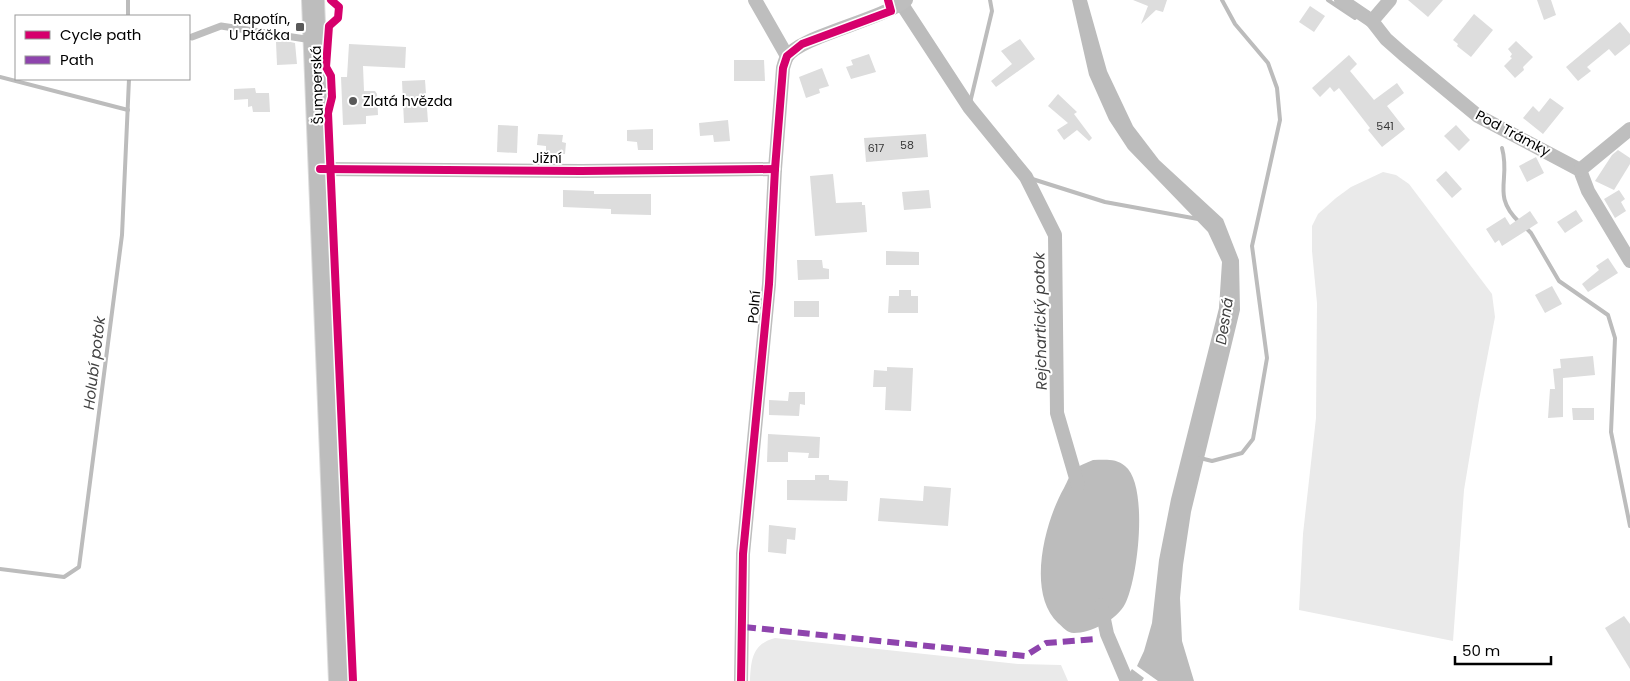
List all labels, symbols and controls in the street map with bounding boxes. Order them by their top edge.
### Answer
place label: Rapotín, U Ptáčka [229,9,290,45]
legend [15,15,190,80]
marker: Rapotín, U Ptáčka [294,21,306,33]
text: Cycle path [60,24,141,45]
street label: Šumperská [306,45,328,125]
text: Path [60,49,94,70]
place label: Zlatá hvězda [363,91,453,111]
marker: Zlatá hvězda [347,95,359,107]
street label: Pod Trámky [1472,105,1554,161]
house number: 541 [1376,118,1394,134]
house number: 58 [900,137,914,153]
house number: 617 [868,140,884,156]
street label: Jižní [532,148,562,168]
water label: Rejchartický potok [1028,251,1052,390]
street label: Polní [743,289,765,324]
water label: Desná [1210,296,1238,346]
water label: Holubí potok [78,314,110,411]
scale bar [1455,634,1551,666]
text: 50 m [1462,640,1500,661]

